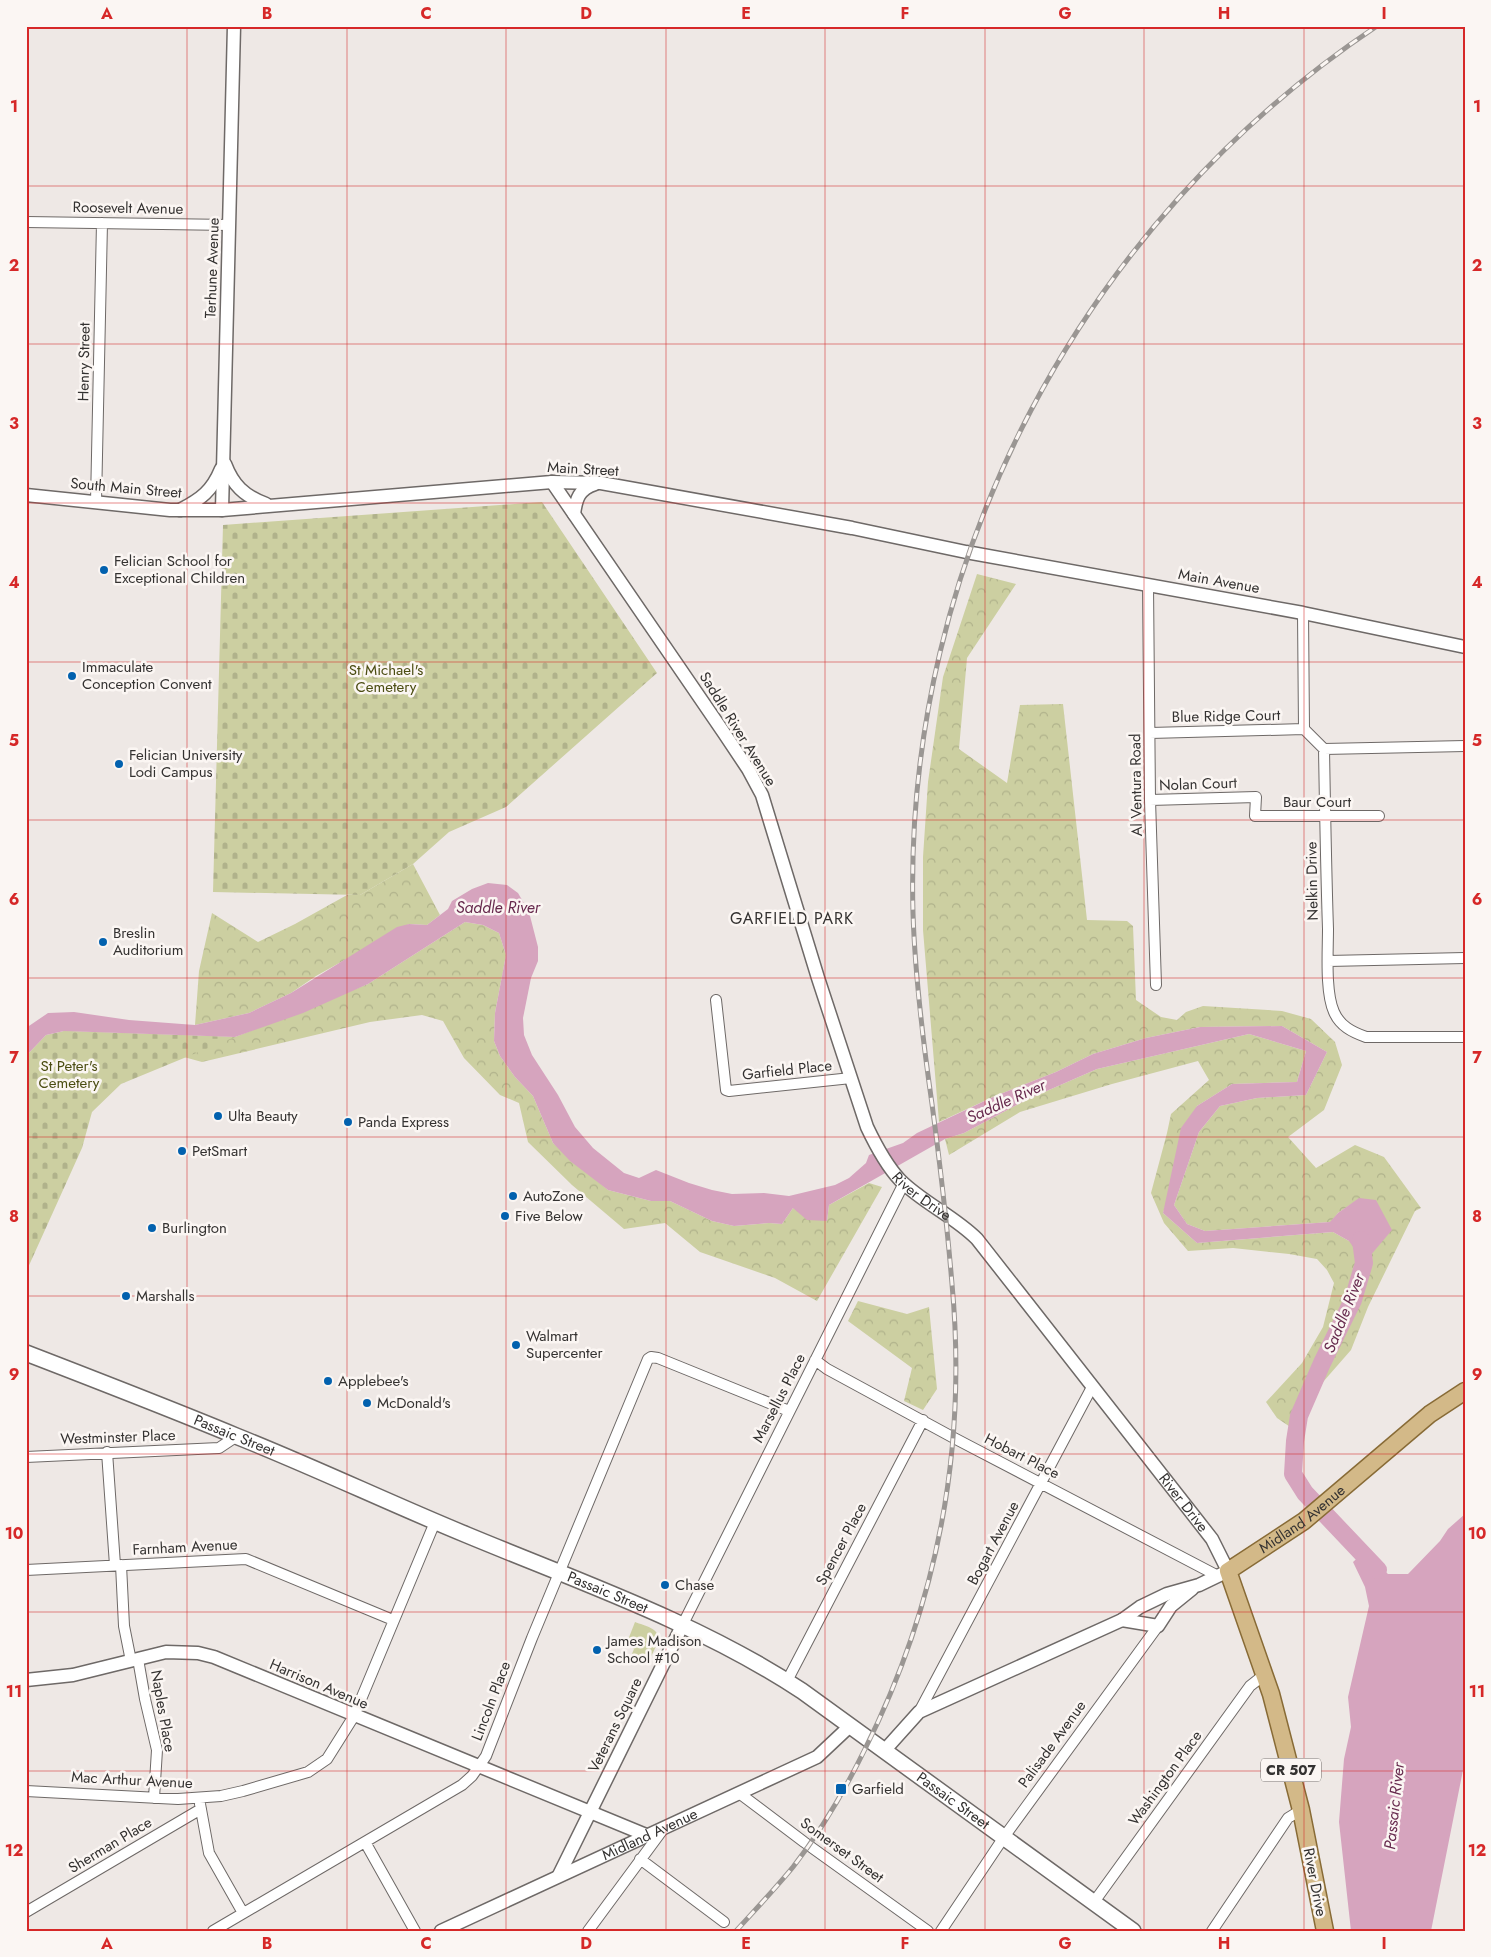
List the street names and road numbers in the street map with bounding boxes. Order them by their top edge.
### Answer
street label: Roosevelt Avenue [72,196,184,220]
street label: Terhune Avenue [199,217,225,319]
street label: Henry Street [72,322,96,402]
street label: Main Street [547,456,620,482]
street label: South Main Street [69,472,183,504]
street label: Main Avenue [1177,563,1262,599]
street label: Saddle River Avenue [694,668,782,791]
street label: Blue Ridge Court [1171,704,1281,728]
street label: Al Ventura Road [1124,733,1148,837]
street label: Nolan Court [1159,772,1238,796]
street label: Baur Court [1283,791,1351,813]
street label: Nelkin Drive [1300,841,1324,921]
street label: Garfield Place [741,1054,833,1086]
street label: River Drive [887,1167,956,1226]
street label: Marsellus Place [747,1349,811,1446]
street label: Passaic Street [190,1409,279,1462]
street label: Westminster Place [60,1424,176,1450]
street label: Hobart Place [981,1428,1064,1484]
street label: River Drive [1153,1468,1214,1537]
street label: Midland Avenue [1255,1479,1350,1559]
street label: Bogart Avenue [962,1497,1025,1589]
street label: Spencer Place [810,1499,872,1589]
street label: Farnham Avenue [132,1533,238,1561]
street label: Passaic Street [564,1566,652,1619]
street label: Harrison Avenue [266,1653,372,1715]
street label: Lincoln Place [466,1658,516,1744]
street label: Naples Place [145,1668,181,1754]
street label: Veterans Square [583,1674,648,1776]
street label: Palisade Avenue [1013,1696,1091,1792]
street label: Washington Place [1123,1726,1207,1830]
road number: CR 507 [1261,1758,1321,1782]
street label: Mac Arthur Avenue [71,1766,194,1794]
street label: Passaic Street [912,1767,995,1835]
street label: Midland Avenue [598,1803,701,1866]
street label: Sherman Place [64,1811,156,1879]
street label: Somerset Street [796,1812,889,1888]
street label: River Drive [1298,1846,1332,1918]

